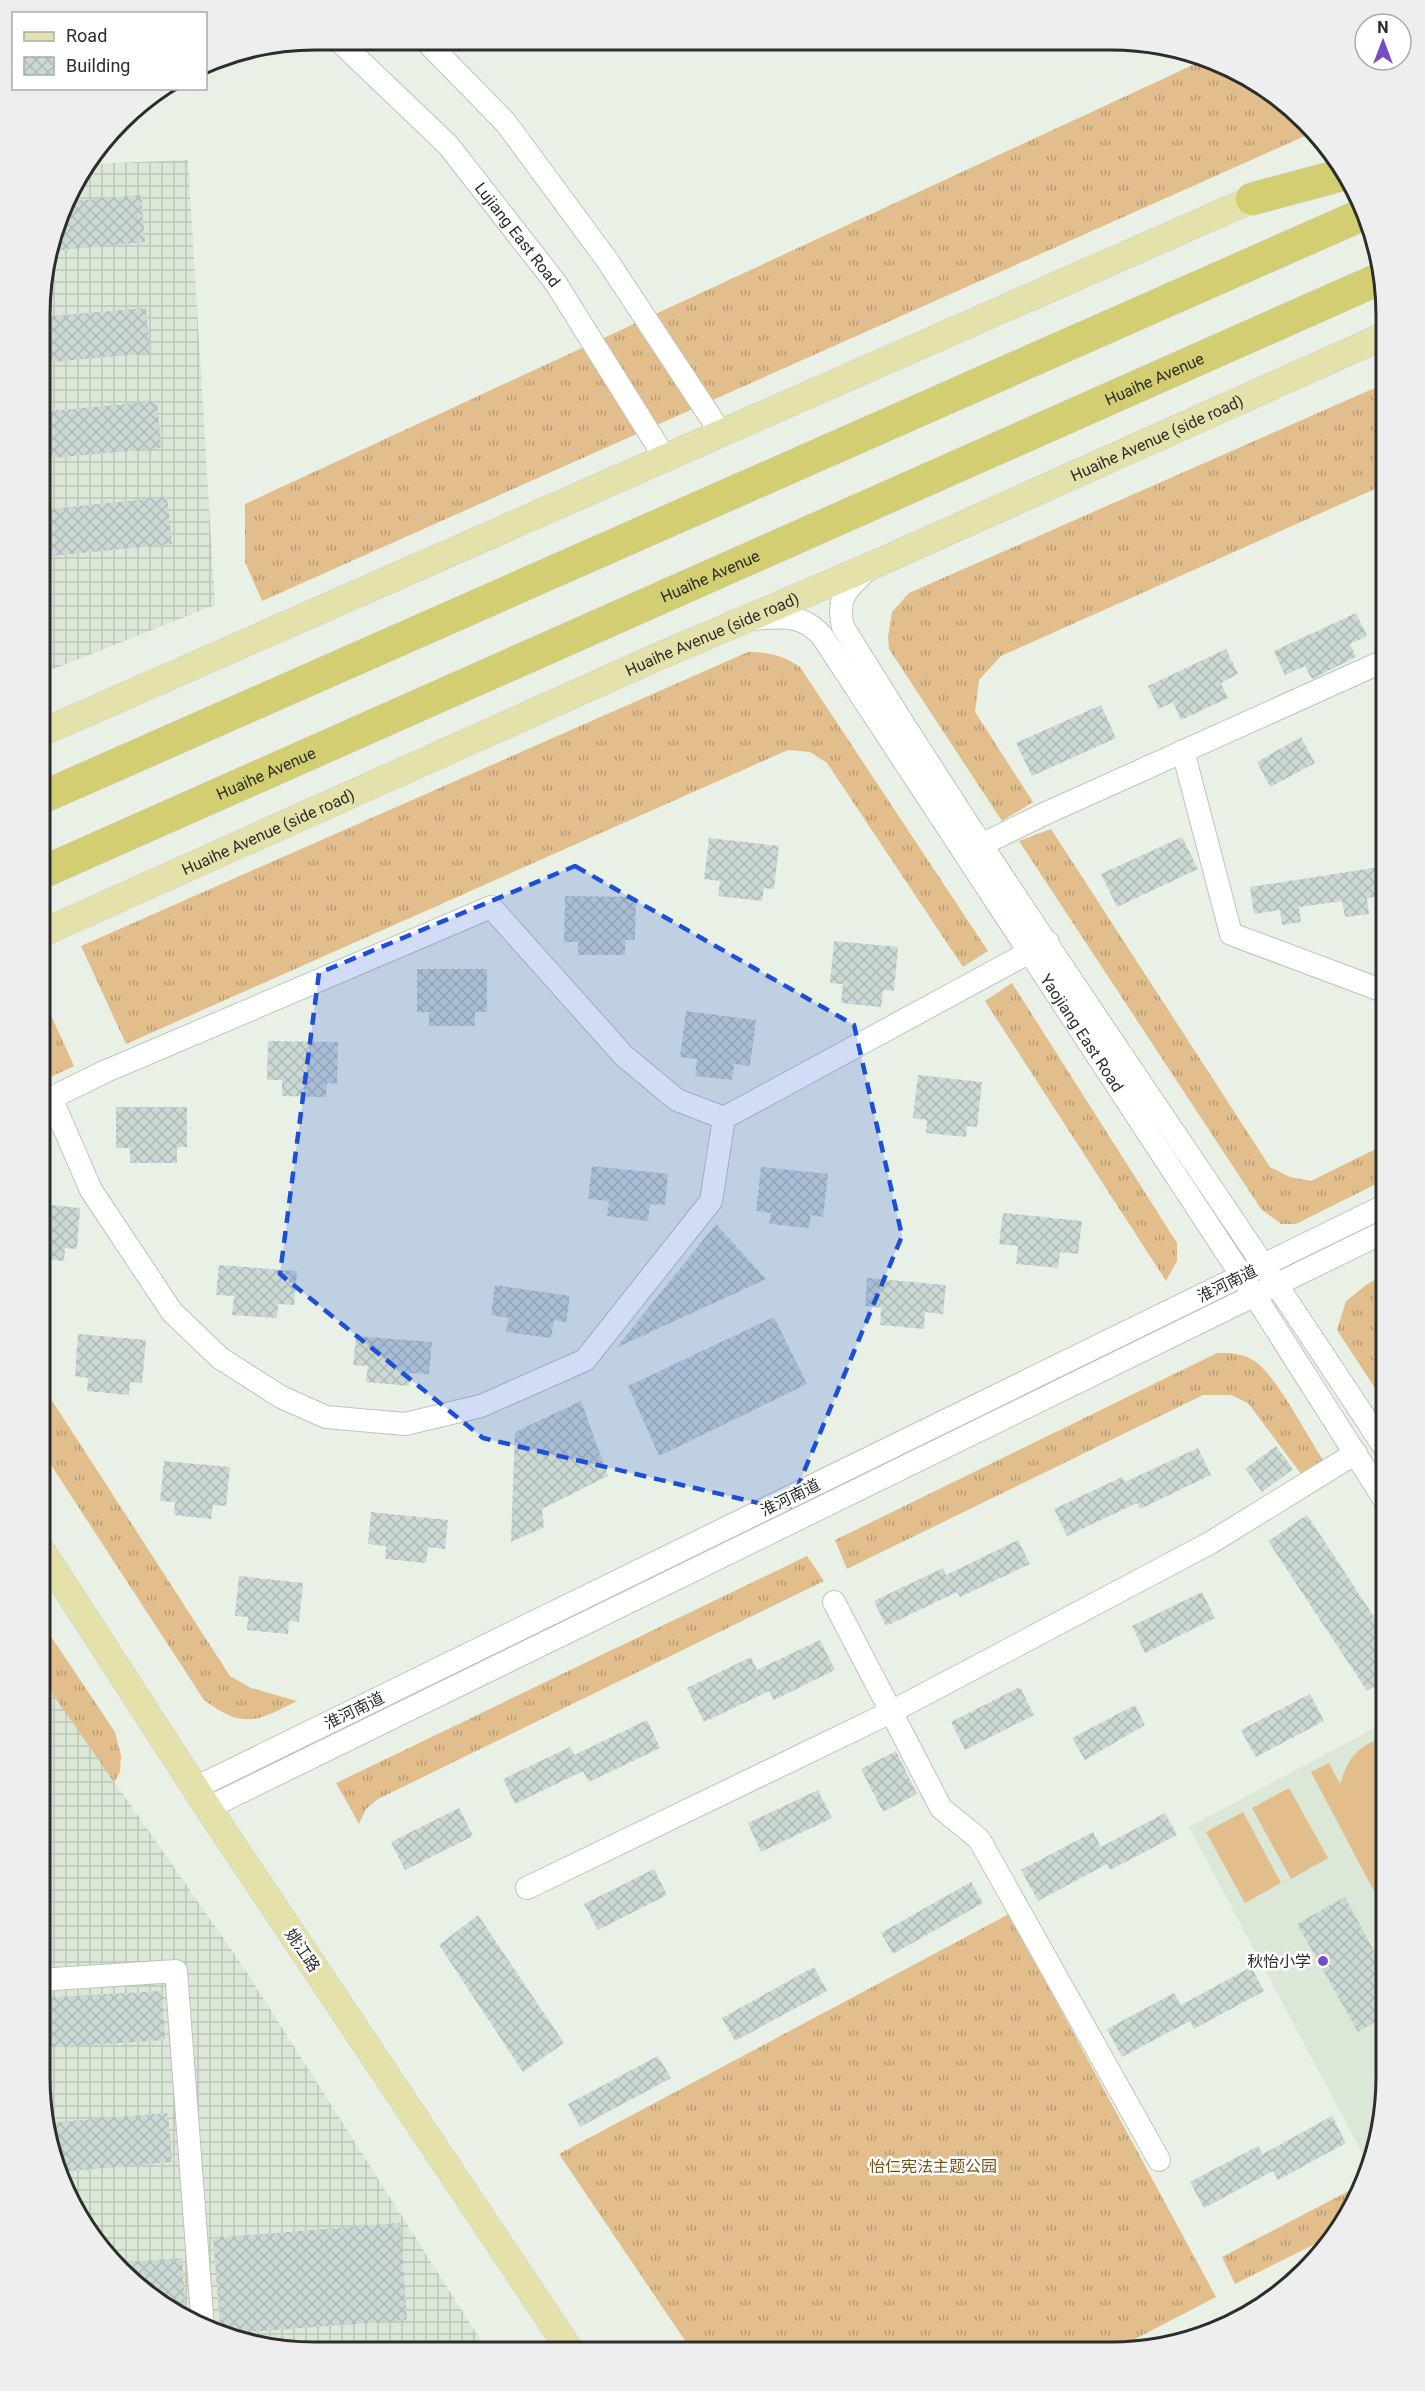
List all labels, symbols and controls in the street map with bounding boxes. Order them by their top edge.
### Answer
legend [12,12,207,90]
north arrow [1353,12,1413,72]
text: N [1377,18,1389,37]
text: Road [66,25,107,46]
text: Building [66,55,130,76]
street label: Lujiang East Road [471,179,564,291]
street label: Huaihe Avenue [1102,349,1207,410]
street label: Huaihe Avenue (side road) [1068,391,1246,485]
street label: Huaihe Avenue [658,546,763,607]
street label: Huaihe Avenue (side road) [622,589,802,680]
street label: Huaihe Avenue [214,743,319,804]
street label: Huaihe Avenue (side road) [179,785,358,879]
street label: Yaojiang East Road [1036,970,1127,1095]
street label: 淮河南道 [1194,1261,1260,1306]
street label: 淮河南道 [757,1475,823,1520]
street label: 淮河南道 [321,1688,387,1733]
street label: 姚江路 [281,1925,324,1975]
place label: 秋怡小学 [1247,1952,1311,1971]
marker: 秋怡小学 [1316,1954,1330,1968]
park label: 怡仁宪法主题公园 [869,2157,997,2176]

